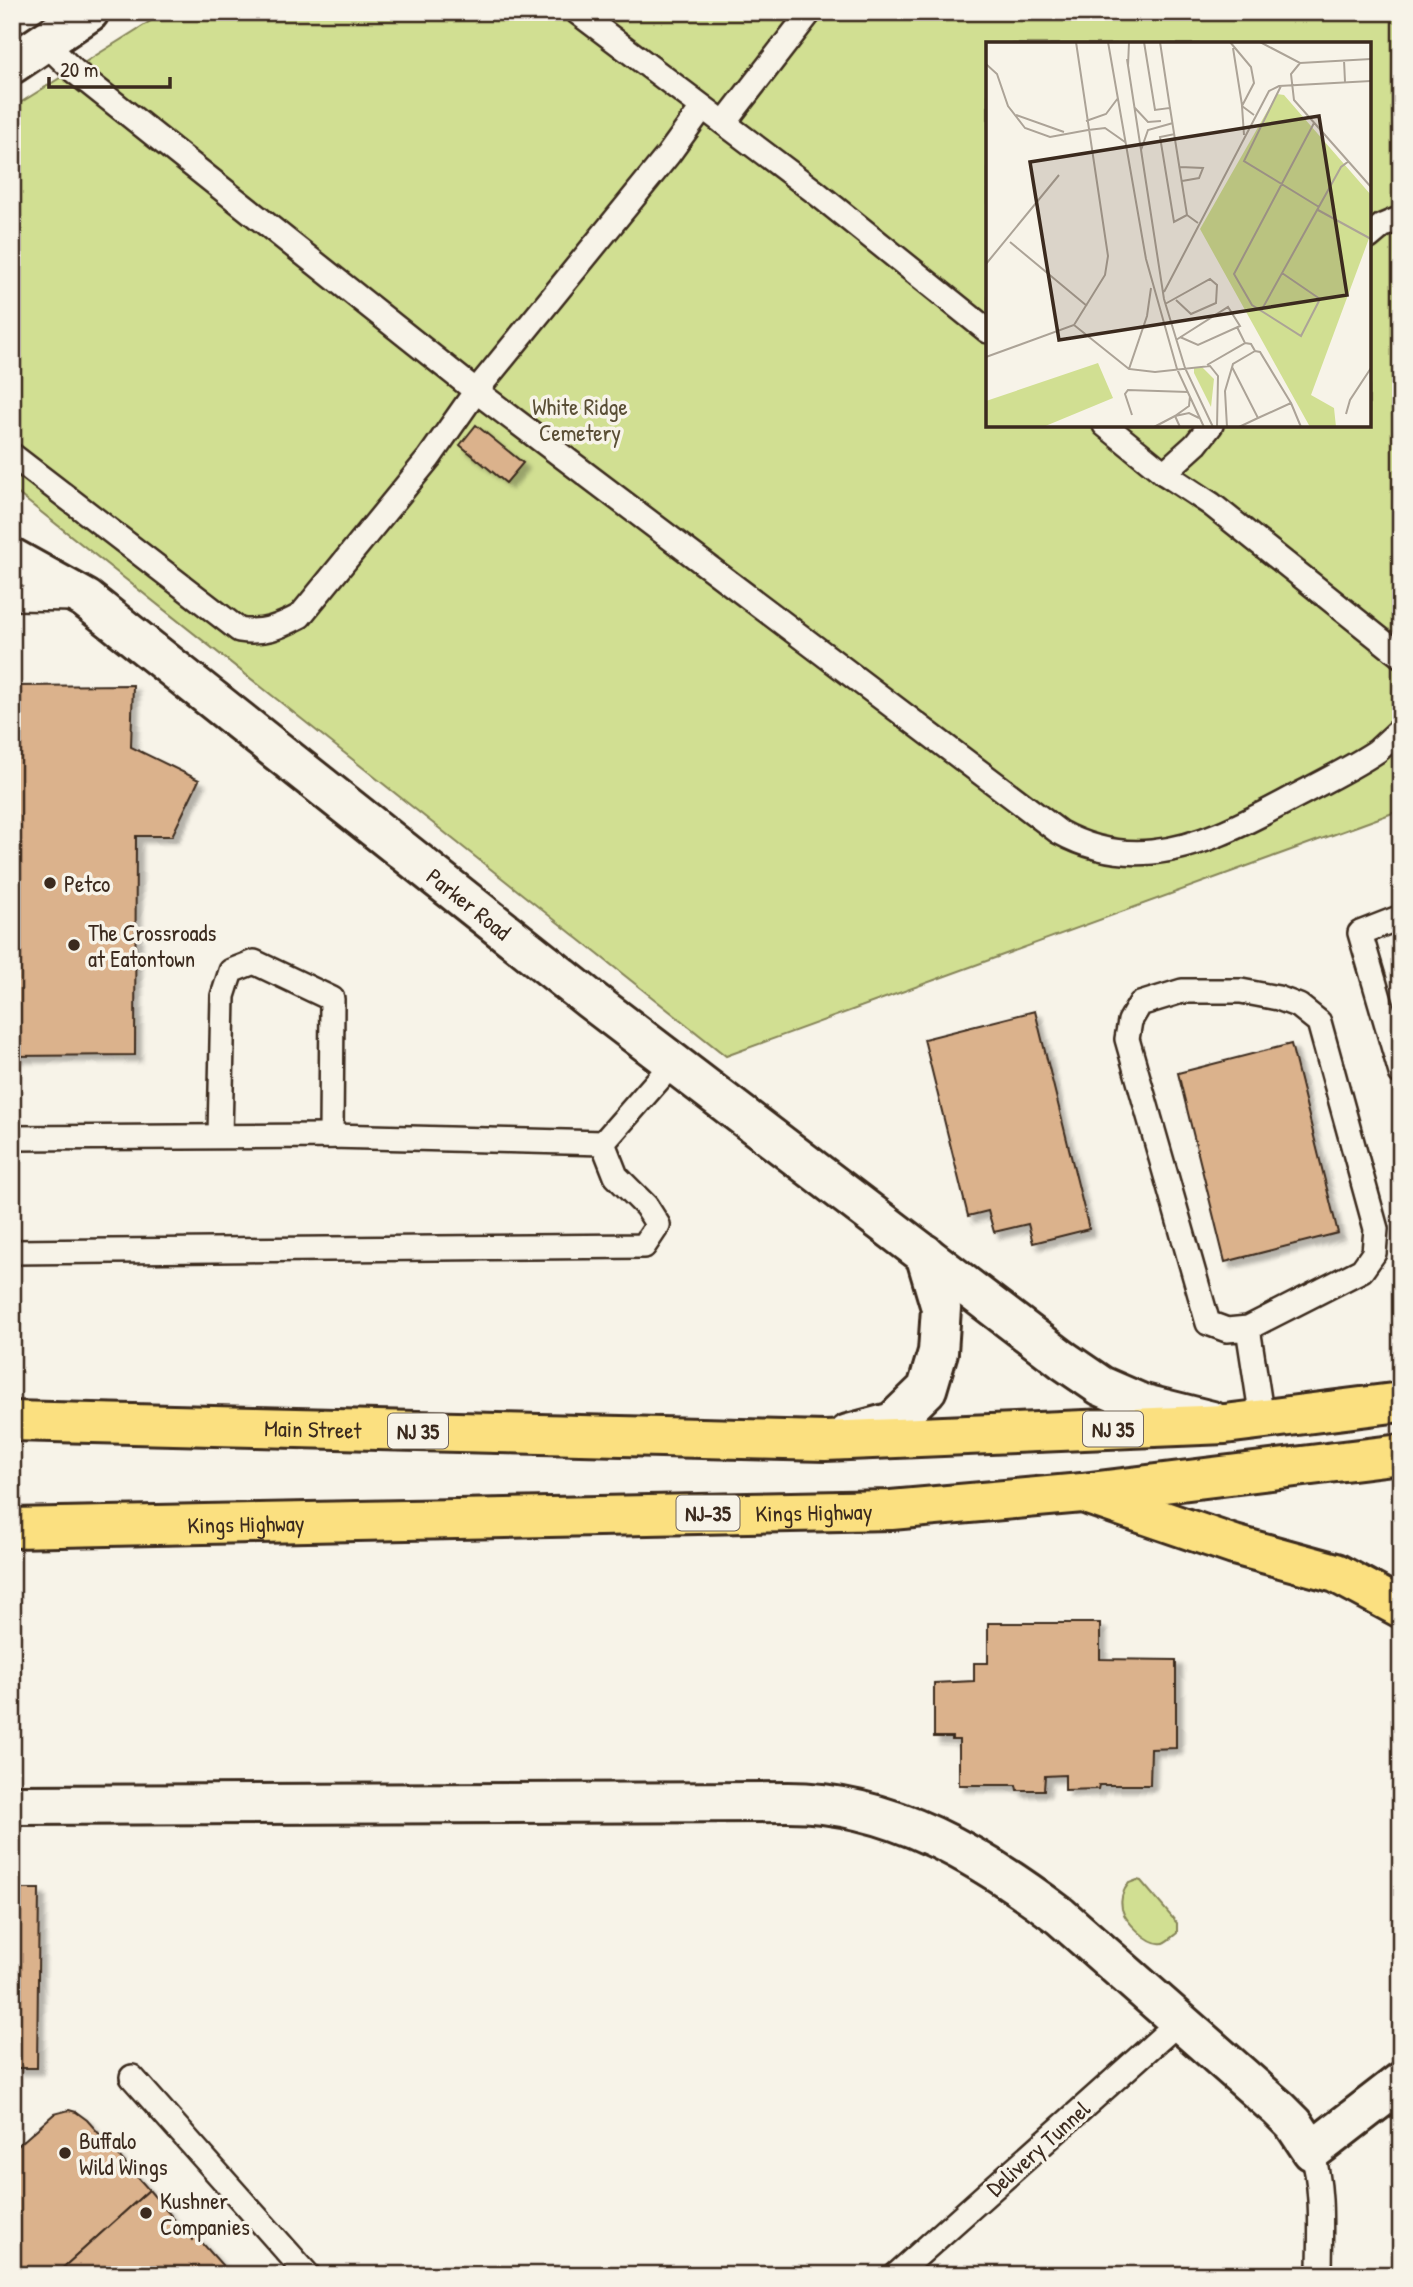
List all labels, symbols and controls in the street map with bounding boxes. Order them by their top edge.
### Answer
inset map [986,42,1371,427]
scale bar [49,46,170,90]
text: 20 m [60,55,98,84]
park label: White Ridge Cemetery [532,391,628,448]
street label: Parker Road [421,860,518,946]
place label: Petco [64,868,110,899]
marker: Petco [42,875,58,891]
place label: The Crossroads at Eatontown [88,917,216,974]
marker: The Crossroads at Eatontown [66,937,82,953]
street label: Main Street [264,1412,363,1445]
road number: NJ 35 [1083,1412,1143,1446]
road number: NJ 35 [388,1414,448,1448]
street label: Kings Highway [755,1495,873,1528]
road number: NJ-35 [676,1496,740,1530]
street label: Kings Highway [187,1507,305,1540]
street label: Delivery Tunnel [979,2093,1097,2203]
place label: Buffalo Wild Wings [79,2125,168,2182]
marker: Buffalo Wild Wings [57,2145,73,2161]
place label: Kushner Companies [160,2185,250,2242]
marker: Kushner Companies [138,2205,154,2221]

